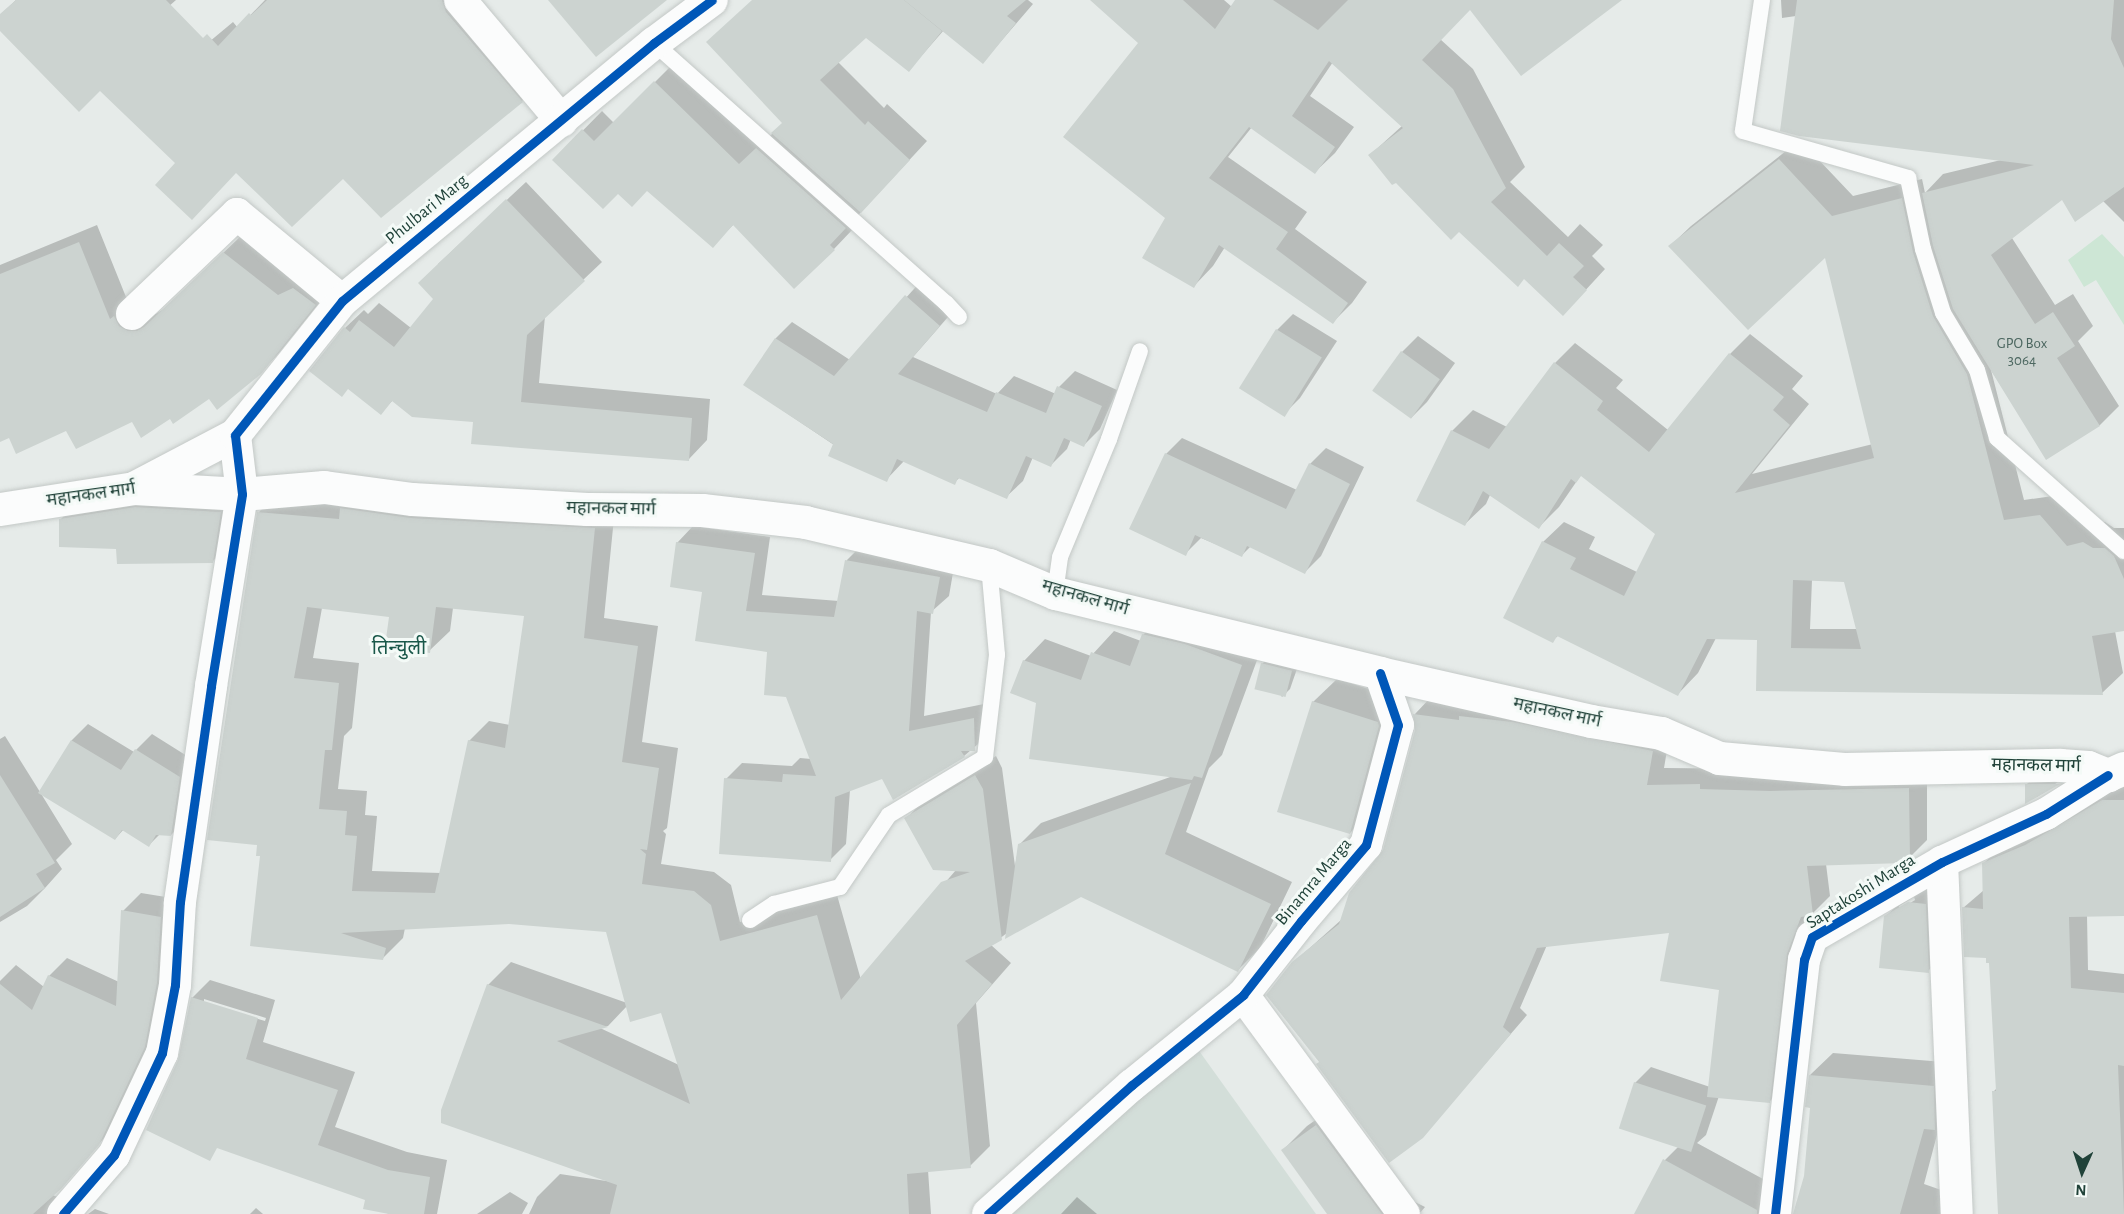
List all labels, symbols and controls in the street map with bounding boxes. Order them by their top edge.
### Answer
street label: Phulbari Marg [381,170,473,250]
house number: GPO Box 3064 [1997,334,2047,369]
street label: महानकल मार्ग [45,478,137,512]
street label: महानकल मार्ग [566,497,656,521]
street label: महानकल मार्ग [1039,575,1131,621]
district label: तिन्चुली [372,636,426,660]
street label: महानकल मार्ग [1511,693,1603,733]
street label: महानकल मार्ग [1991,754,2081,778]
street label: Binamra Marga [1271,834,1357,930]
street label: Saptakoshi Marga [1802,850,1920,934]
north arrow [2052,1142,2112,1202]
text: N [2075,1182,2087,1198]

